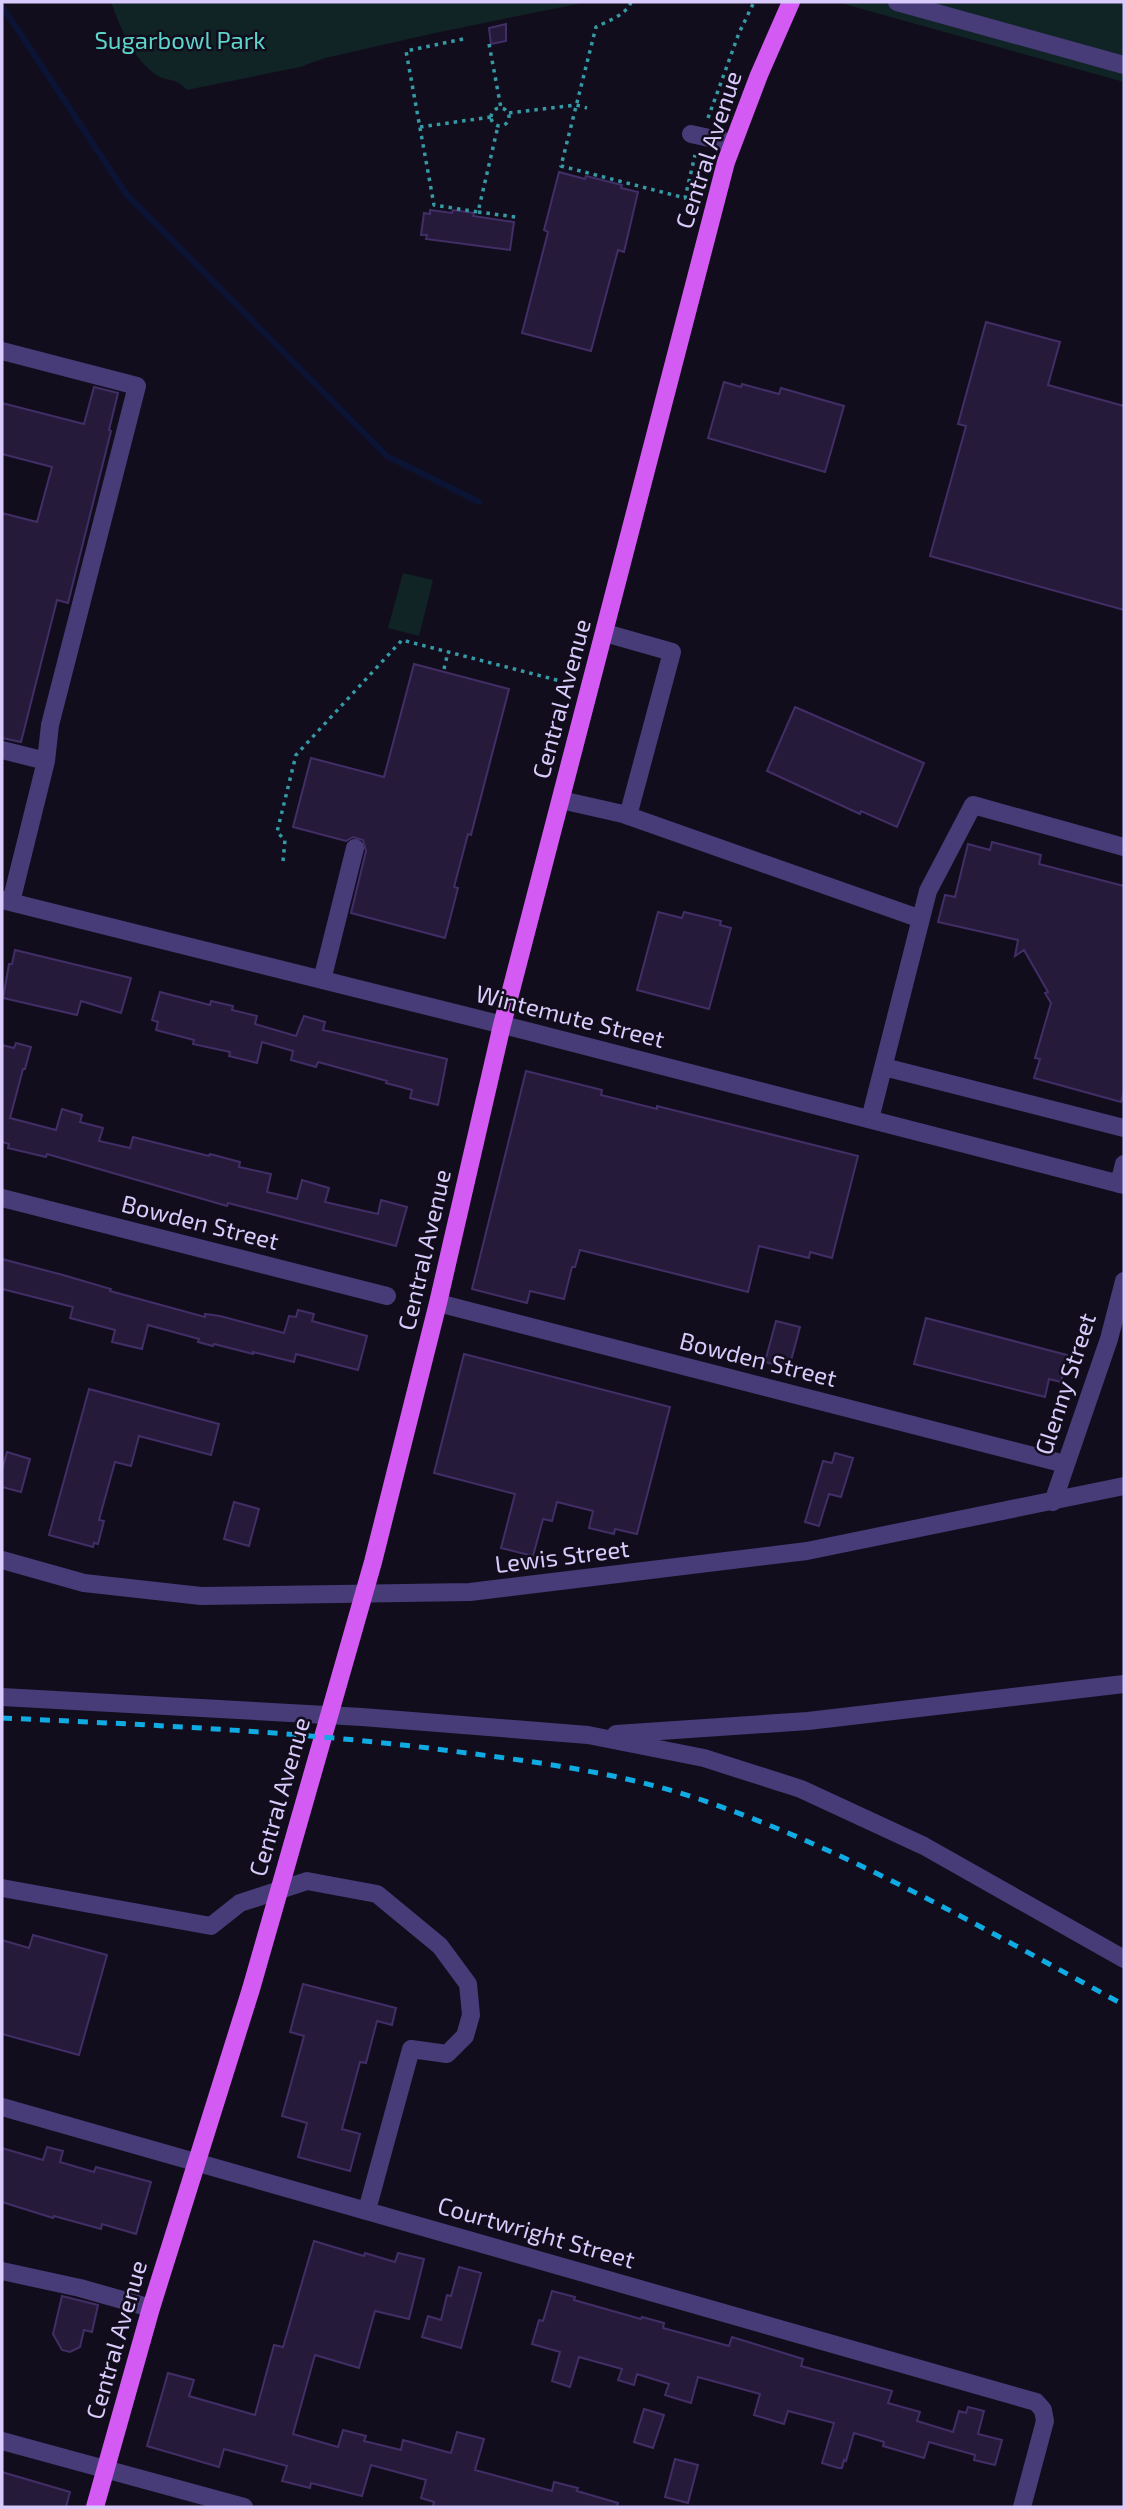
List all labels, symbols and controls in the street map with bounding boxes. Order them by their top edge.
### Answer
park label: Sugarbowl Park [94,25,266,54]
street label: Central Avenue [668,67,747,232]
street label: Central Avenue [525,616,596,782]
street label: Wintemute Street [473,978,668,1053]
street label: Central Avenue [391,1166,456,1333]
street label: Bowden Street [119,1188,282,1255]
street label: Glenny Street [1028,1309,1101,1458]
street label: Bowden Street [677,1325,840,1392]
street label: Lewis Street [493,1533,631,1578]
street label: Central Avenue [242,1714,315,1879]
street label: Courtwright Street [435,2190,638,2274]
street label: Central Avenue [79,2257,152,2422]

